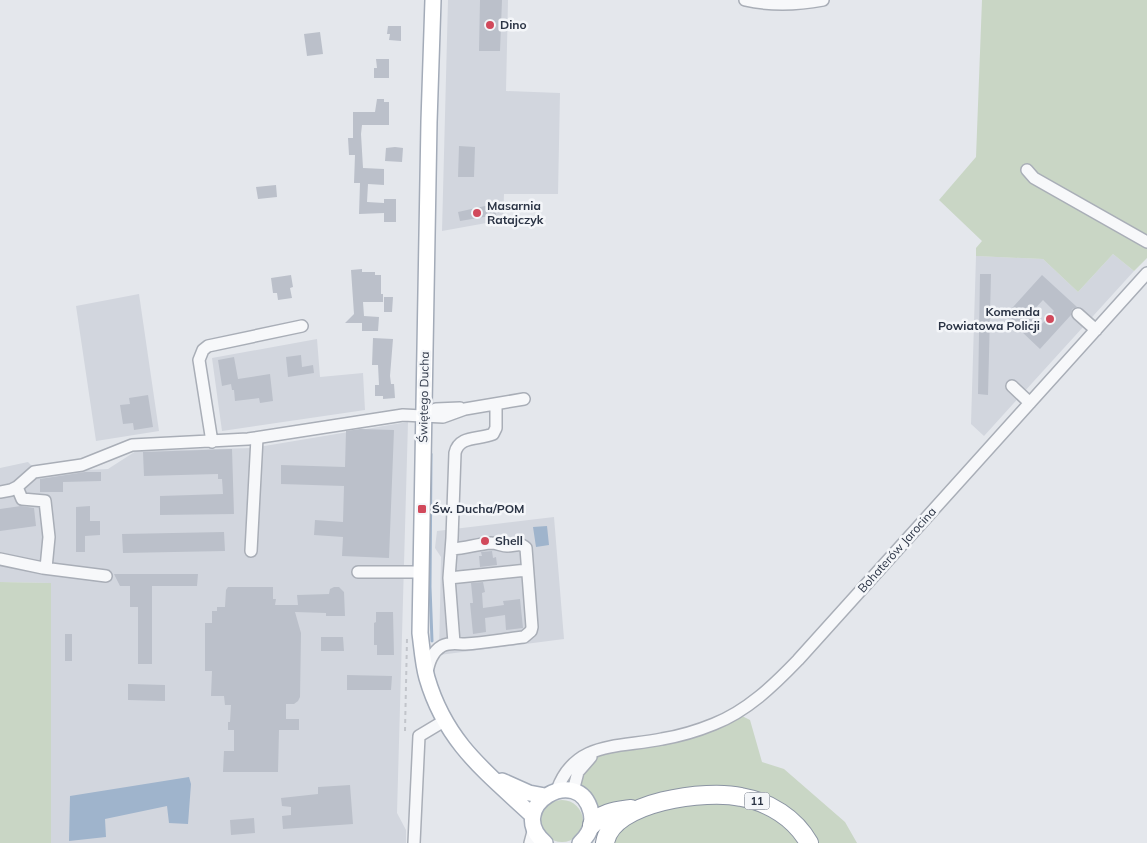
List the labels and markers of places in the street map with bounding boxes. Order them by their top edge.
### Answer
place label: Dino [500,17,527,32]
marker: Dino [484,19,496,31]
place label: Masarnia Ratajczyk [487,198,544,227]
marker: Masarnia Ratajczyk [471,207,483,219]
place label: Komenda Powiatowa Policji [938,304,1040,333]
marker: Komenda Powiatowa Policji [1044,313,1056,325]
place label: Św. Ducha/POM [432,501,525,516]
marker: Św. Ducha/POM [416,503,428,515]
place label: Shell [495,533,523,548]
marker: Shell [479,535,491,547]

